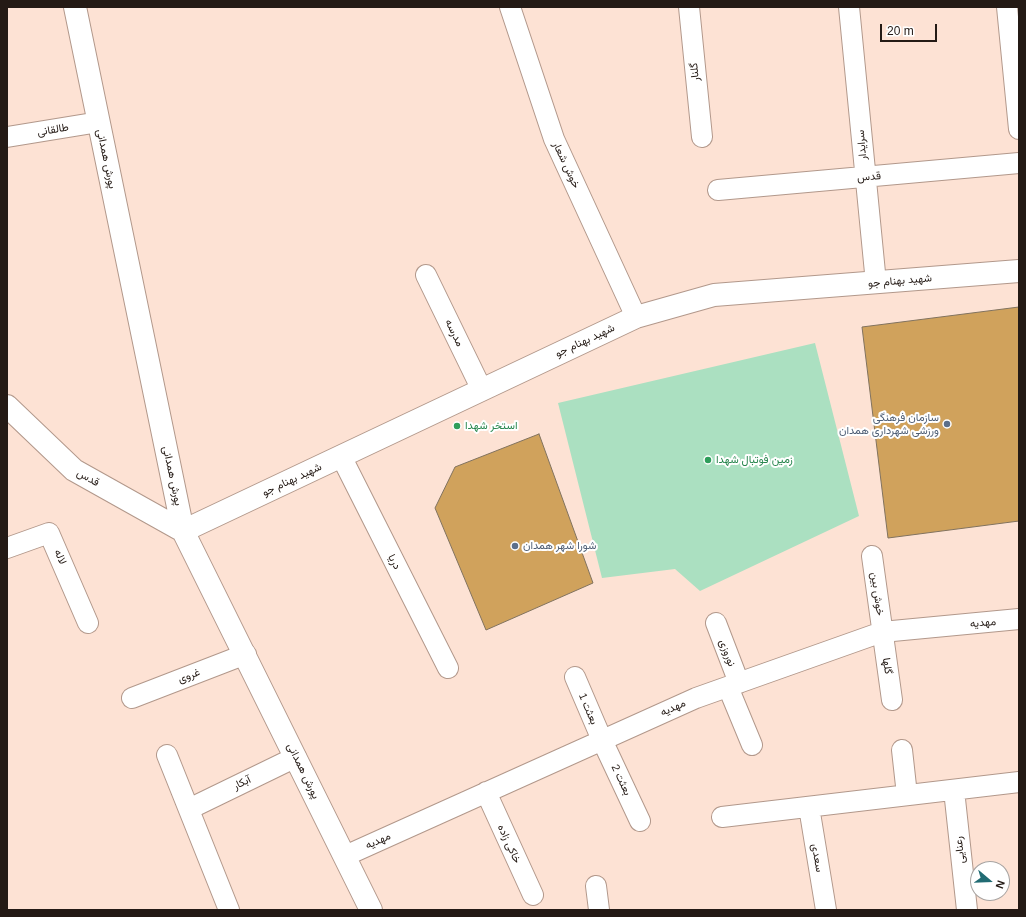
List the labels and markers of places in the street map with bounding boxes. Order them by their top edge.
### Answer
place label: سازمان فرهنگی ورزشی شهرداری همدان [839,411,939,437]
place label: استخر شهدا [465,419,518,433]
marker: سازمان فرهنگی ورزشی شهرداری همدان [942,419,952,429]
marker: استخر شهدا [452,421,462,431]
place label: زمین فوتبال شهدا [716,453,793,467]
marker: زمین فوتبال شهدا [703,455,713,465]
place label: شورا شهر همدان [523,539,596,553]
marker: شورا شهر همدان [510,541,520,551]

